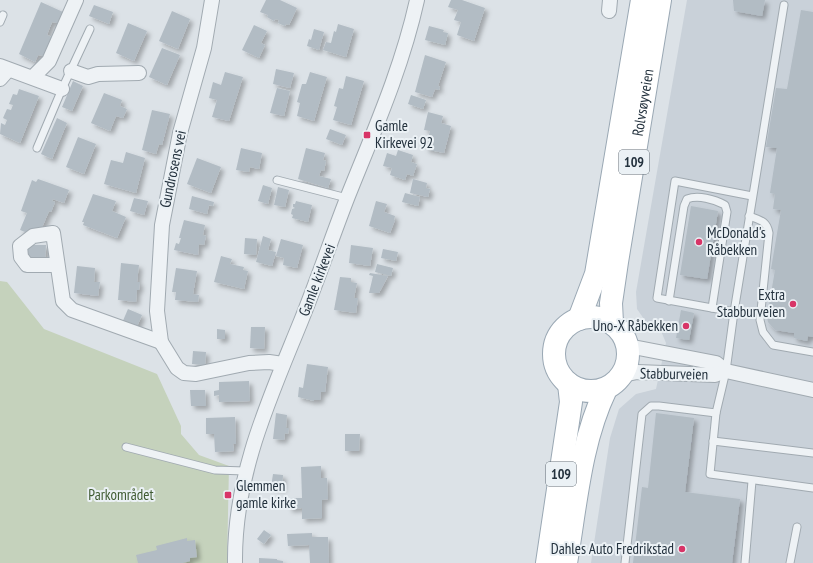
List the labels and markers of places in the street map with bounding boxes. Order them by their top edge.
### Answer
place label: Gamle Kirkevei 92 [375,116,433,152]
marker: Gamle Kirkevei 92 [362,130,372,140]
place label: McDonald's Råbekken [707,223,766,259]
marker: McDonald's Råbekken [694,237,704,247]
place label: Extra Stabburveien [717,285,785,321]
marker: Extra Stabburveien [788,299,798,309]
place label: Uno-X Råbekken [592,316,678,335]
marker: Uno-X Råbekken [681,321,691,331]
place label: Glemmen gamle kirke [236,476,296,512]
marker: Glemmen gamle kirke [223,490,233,500]
place label: Dahles Auto Fredrikstad [551,539,674,558]
marker: Dahles Auto Fredrikstad [677,544,687,554]

